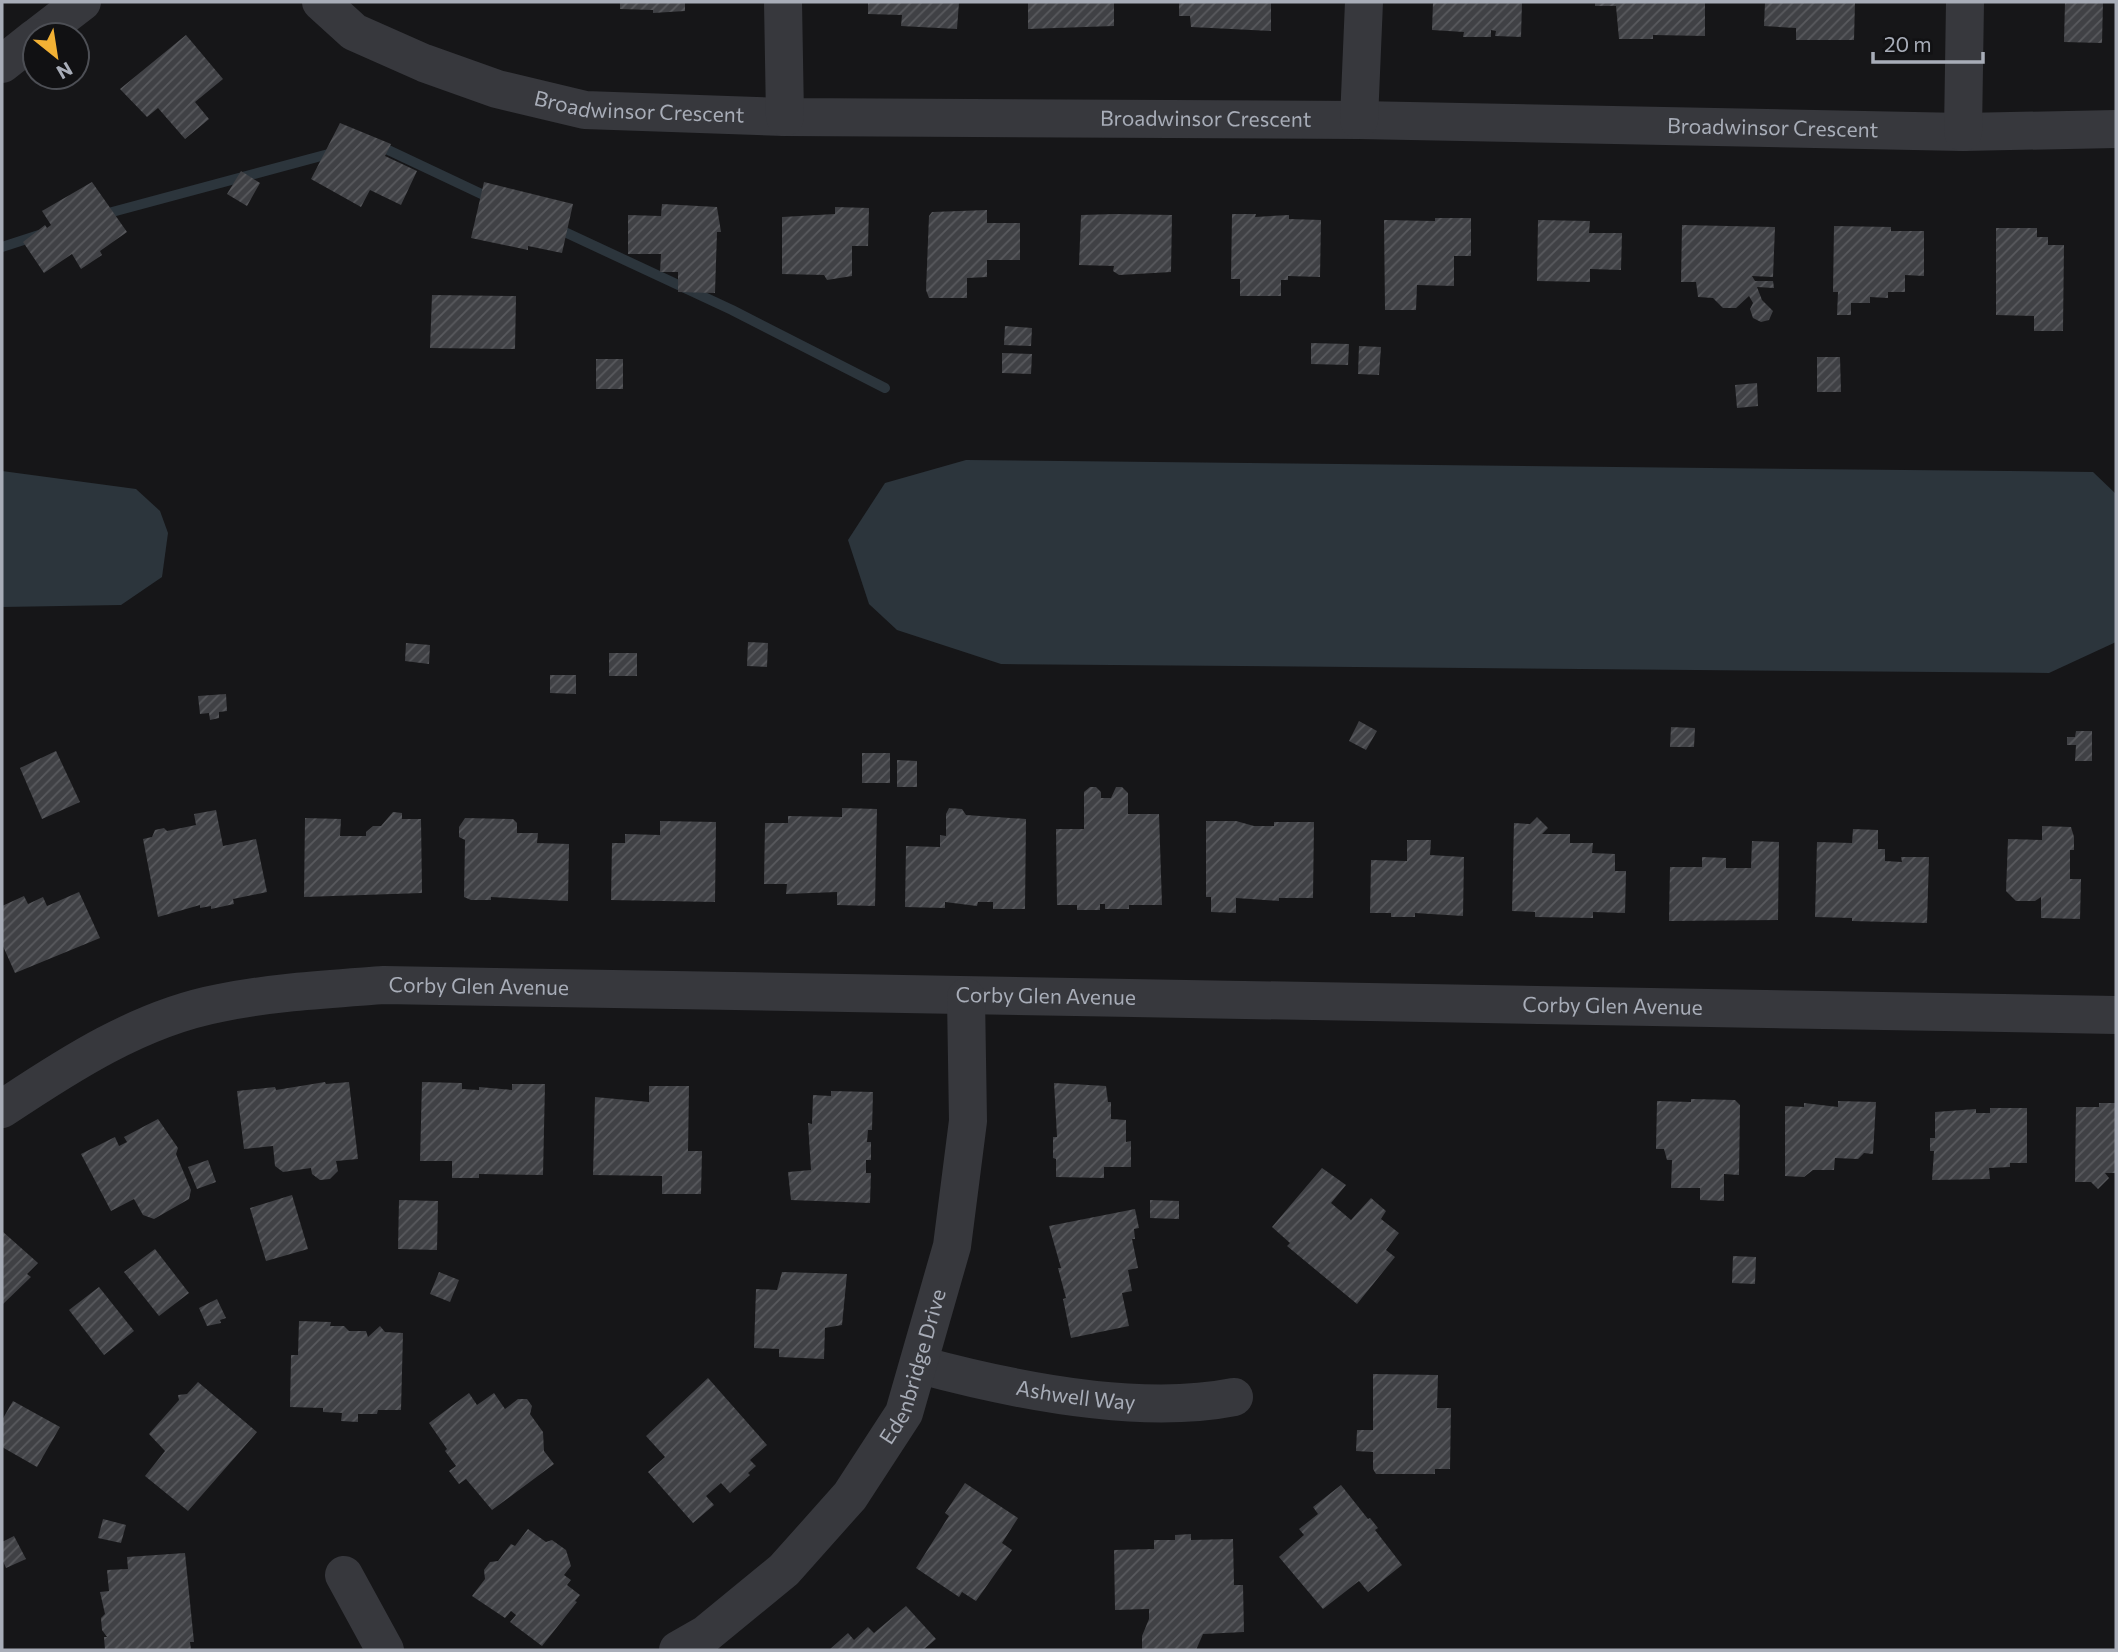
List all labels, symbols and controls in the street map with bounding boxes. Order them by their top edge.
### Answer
north arrow [21,21,91,91]
scale bar [1873,21,1983,65]
text: 20 m [1884,31,1932,56]
text: N [53,58,77,85]
street label: Broadwinsor Crescent [532,84,745,127]
street label: Broadwinsor Crescent [1100,105,1311,131]
street label: Broadwinsor Crescent [1667,112,1879,141]
street label: Corby Glen Avenue [388,971,569,999]
street label: Corby Glen Avenue [955,981,1136,1009]
street label: Corby Glen Avenue [1522,991,1703,1019]
street label: Edenbridge Drive [873,1286,950,1448]
street label: Ashwell Way [1014,1374,1136,1414]

